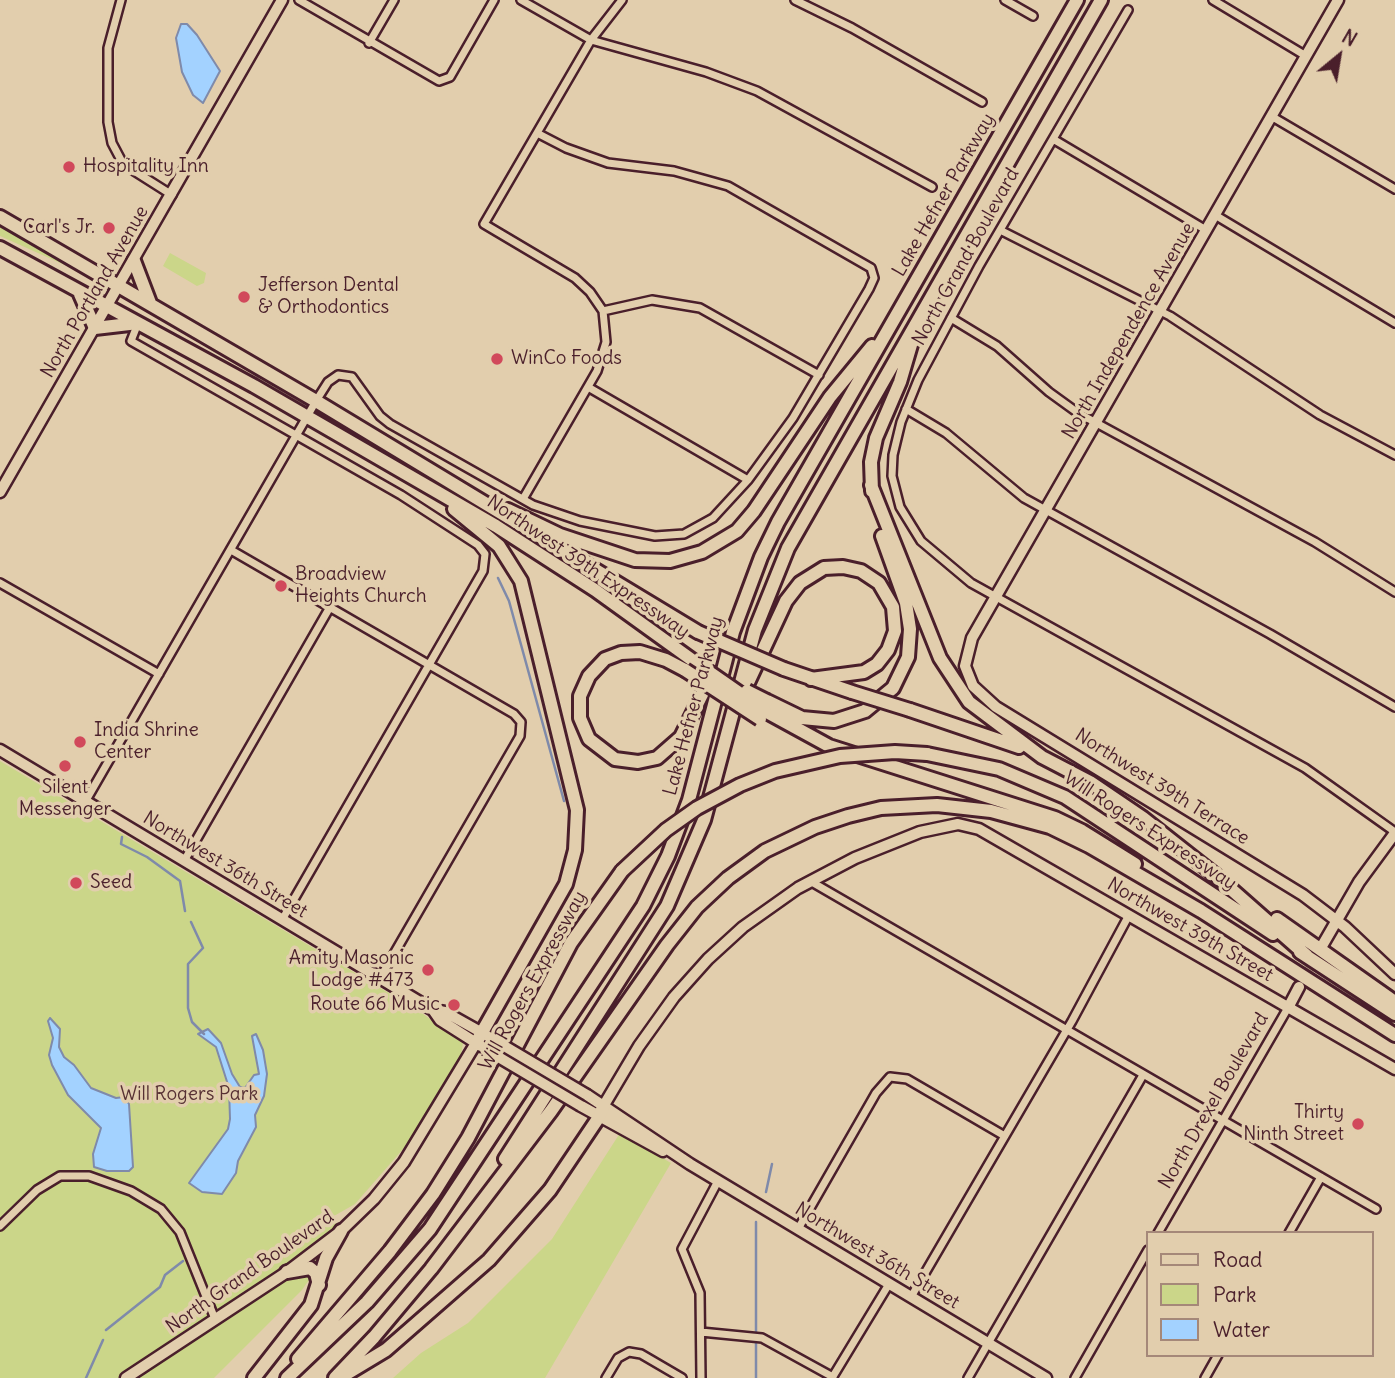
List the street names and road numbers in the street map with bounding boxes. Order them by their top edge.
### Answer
street label: Lake Hefner Parkway [888,109,1000,281]
street label: North Grand Boulevard [908,164,1024,350]
street label: North Portland Avenue [36,202,154,382]
street label: North Independence Avenue [1058,219,1200,443]
street label: Northwest 39th Expressway [482,491,694,643]
street label: Lake Hefner Parkway [659,614,729,798]
street label: Northwest 39th Terrace [1071,724,1253,850]
street label: Will Rogers Expressway [1059,767,1241,895]
street label: Northwest 36th Street [139,807,311,923]
street label: Northwest 39th Street [1103,873,1277,987]
street label: Will Rogers Expressway [474,887,592,1075]
street label: North Drexel Boulevard [1154,1009,1274,1193]
street label: Northwest 36th Street [791,1198,963,1314]
street label: North Grand Boulevard [162,1205,338,1339]

